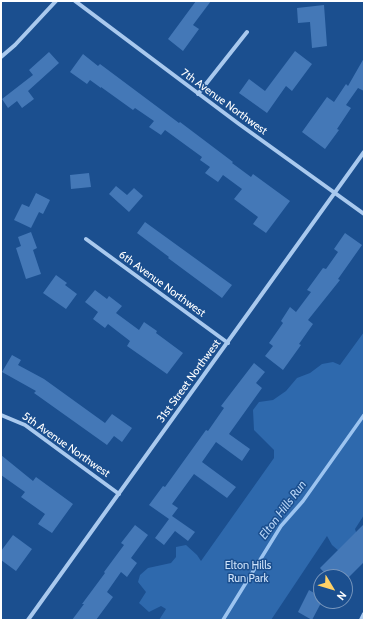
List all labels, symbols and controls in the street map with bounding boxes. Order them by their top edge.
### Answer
street label: 7th Avenue Northwest [178,66,270,138]
street label: 6th Avenue Northwest [116,248,208,320]
street label: 31st Street Northwest [154,337,224,425]
street label: 5th Avenue Northwest [20,410,112,480]
water label: Elton Hills Run [256,478,310,542]
park label: Elton Hills Run Park [225,559,271,585]
north arrow [313,569,353,609]
text: N [334,588,350,603]

